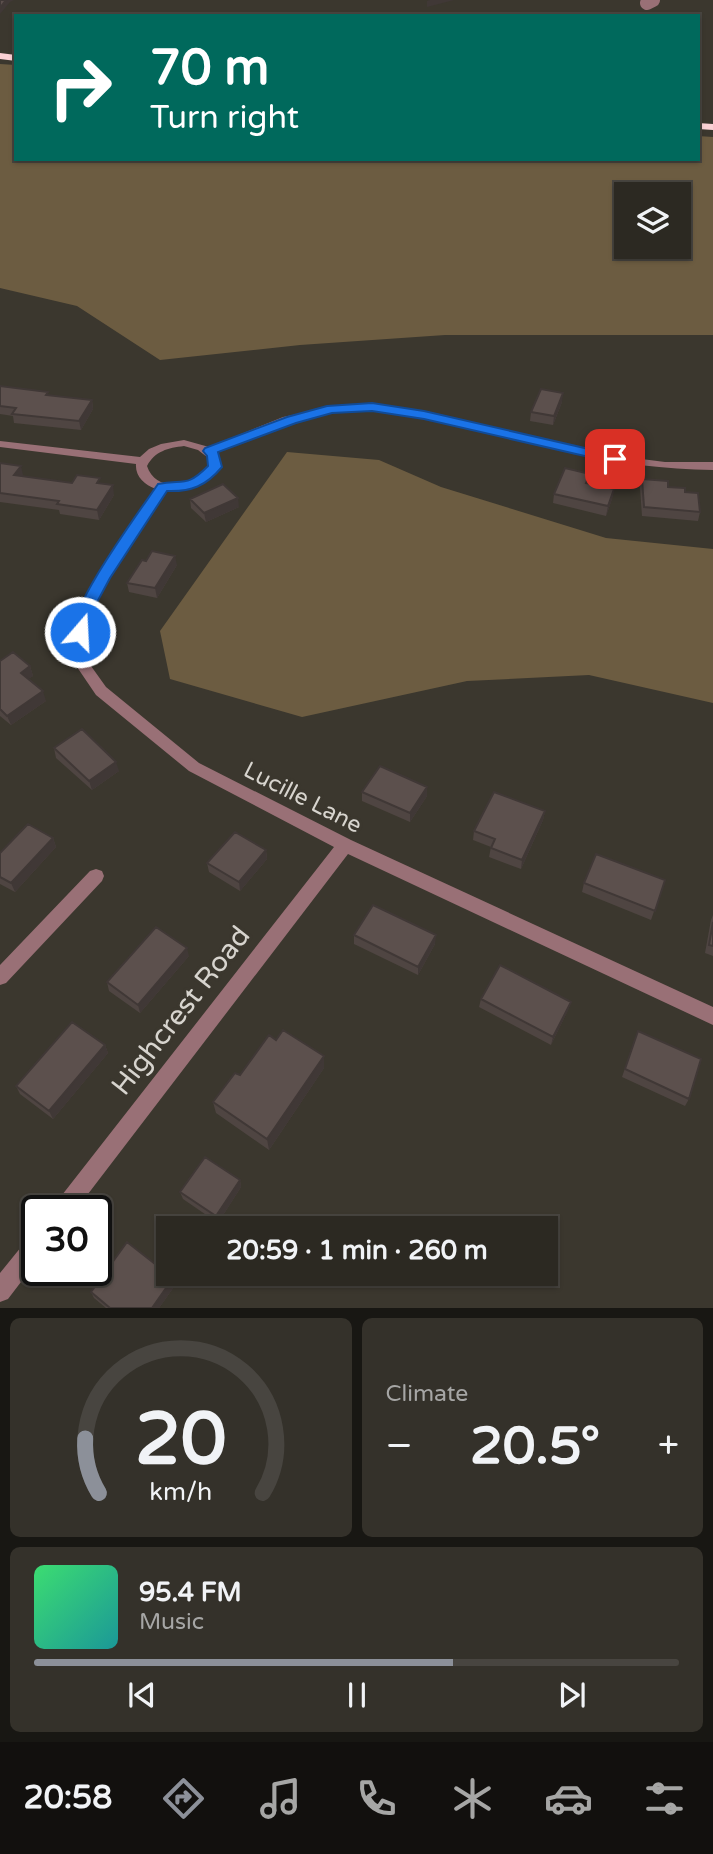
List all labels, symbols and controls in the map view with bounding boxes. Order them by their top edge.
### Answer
text: 70 m [150,39,269,98]
icon: right [35,42,126,133]
text: Turn right [150,99,299,137]
map controls [614,182,691,259]
button: layers [614,182,691,259]
pin [585,429,645,489]
icon: arrive [596,440,634,478]
position arrow [43,595,117,669]
street label: Lucille Lane [239,756,366,840]
street label: Highcrest Road [104,919,257,1102]
speed limit sign: 30 [21,1195,112,1286]
text: 20:59 · 1 min · 260 m [226,1235,488,1266]
text: Climate [386,1380,468,1408]
text: 20 [135,1397,226,1485]
text: 20.5° [470,1415,600,1478]
text: − [386,1423,413,1469]
text: + [658,1423,679,1469]
text: km/h [149,1477,212,1507]
text: 95.4 FM [139,1577,242,1608]
text: Music [139,1608,204,1636]
icon: previous [123,1676,161,1714]
icon: pause [338,1676,376,1714]
icon: next [553,1676,591,1714]
icon: directions [159,1774,208,1823]
icon: music [256,1774,305,1823]
icon: phone [352,1774,401,1823]
icon: climate [448,1774,497,1823]
icon: car [544,1774,593,1823]
icon: filters [640,1774,689,1823]
text: 20:58 [24,1779,112,1817]

